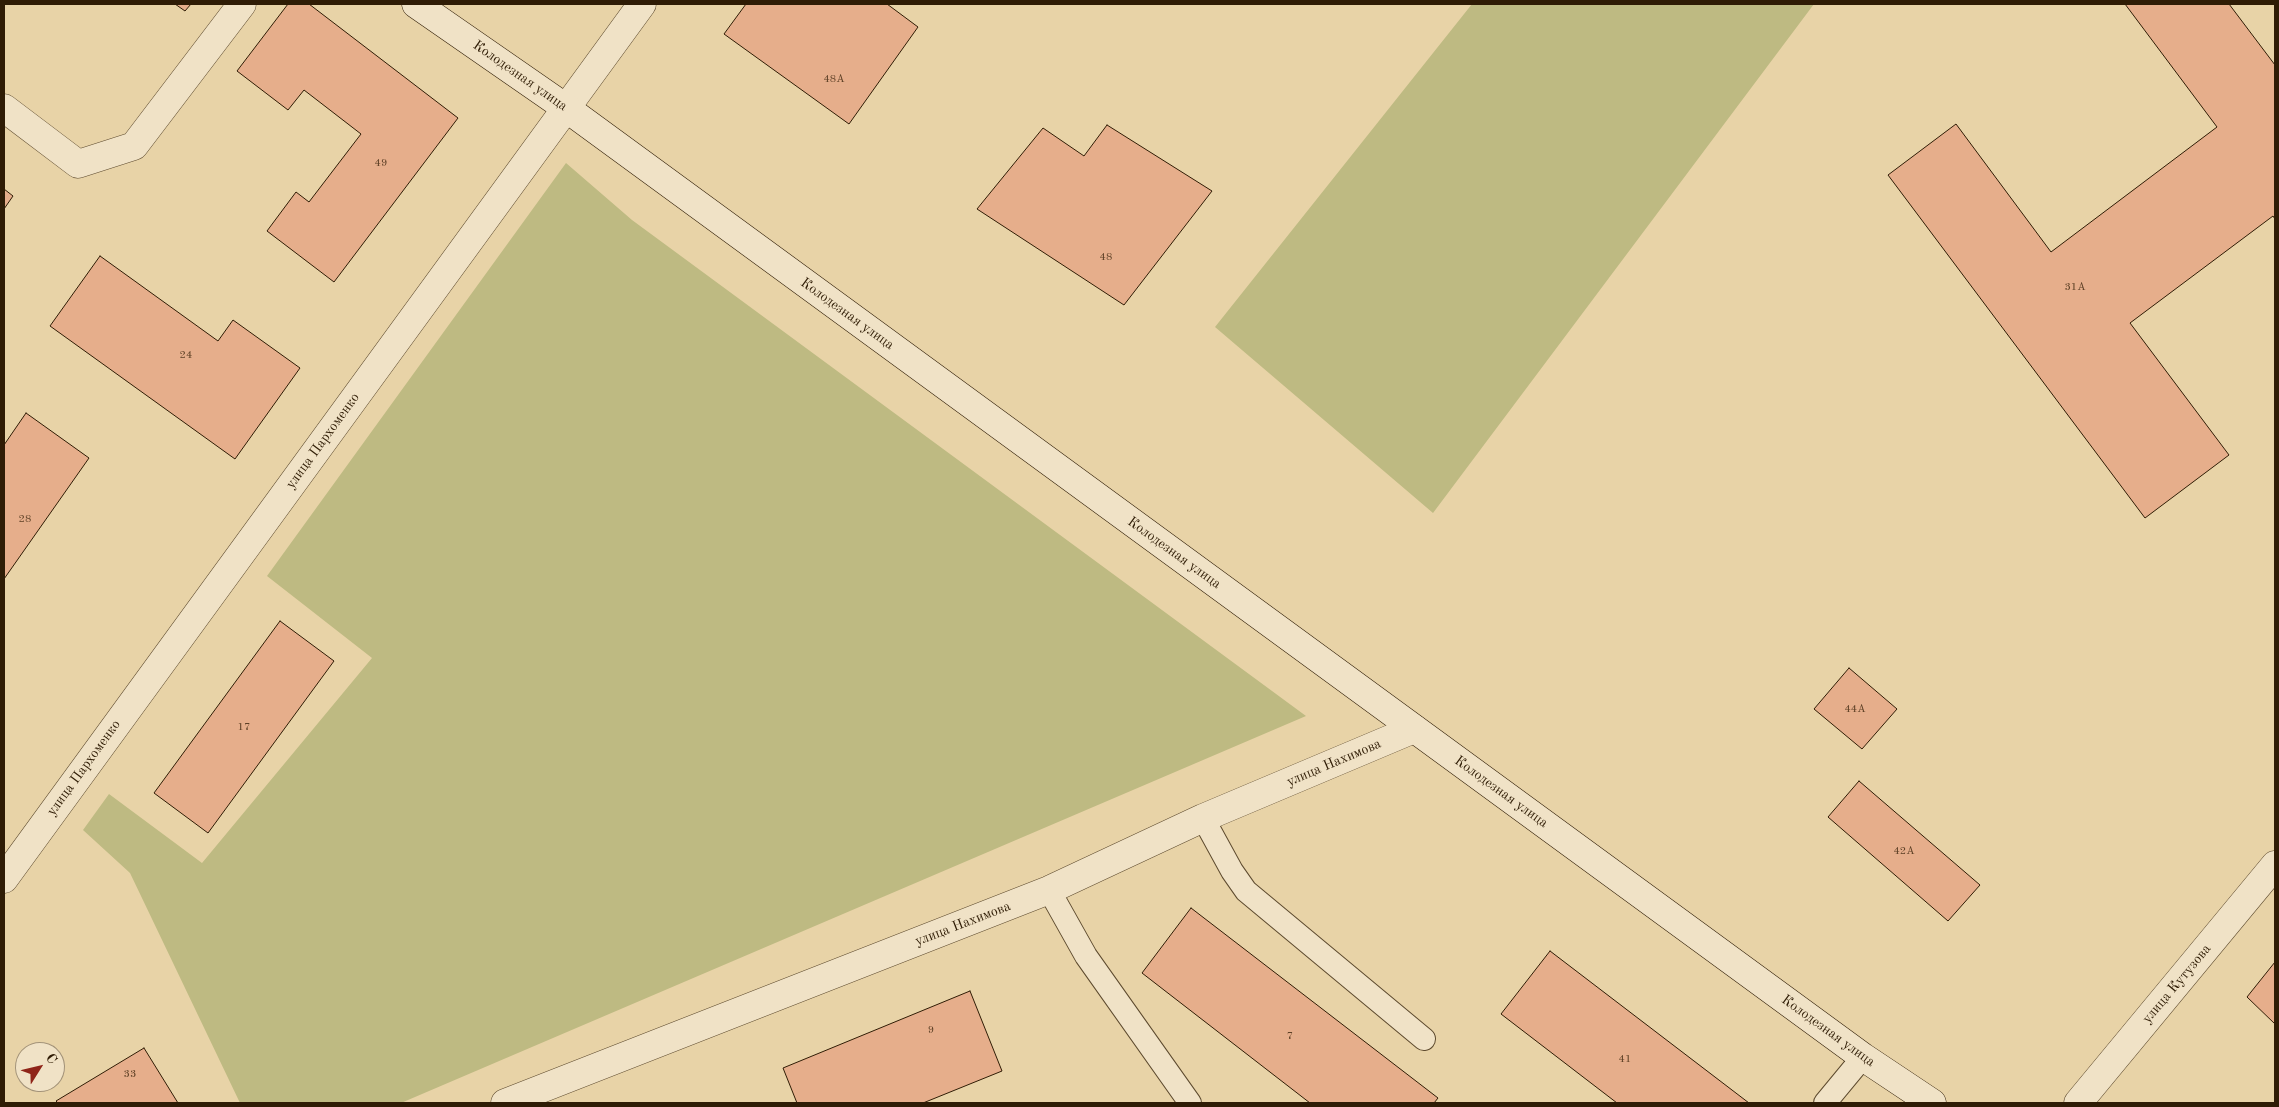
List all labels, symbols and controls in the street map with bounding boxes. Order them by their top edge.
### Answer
street label: Колодезная улица [469,37,571,115]
house number: 48А [823,72,845,86]
house number: 49 [375,156,387,170]
house number: 48 [1100,250,1112,264]
street label: Колодезная улица [797,274,897,354]
house number: 31А [2064,280,2086,294]
house number: 24 [180,348,192,362]
street label: улица Пархоменко [283,390,363,492]
house number: 28 [19,512,31,526]
street label: Колодезная улица [1124,513,1224,593]
house number: 44А [1844,702,1866,716]
street label: улица Пархоменко [44,717,124,819]
house number: 17 [238,720,250,734]
street label: улица Нахимова [1284,736,1384,790]
street label: Колодезная улица [1451,752,1551,832]
house number: 42А [1893,844,1915,858]
street label: улица Нахимова [913,898,1013,950]
street label: улица Кутузова [2139,941,2215,1027]
street label: Колодезная улица [1778,991,1878,1071]
house number: 9 [928,1023,934,1037]
house number: 7 [1287,1029,1293,1043]
north arrow [15,1042,65,1092]
text: С [43,1051,60,1067]
house number: 41 [1619,1052,1631,1066]
house number: 33 [124,1067,136,1081]

